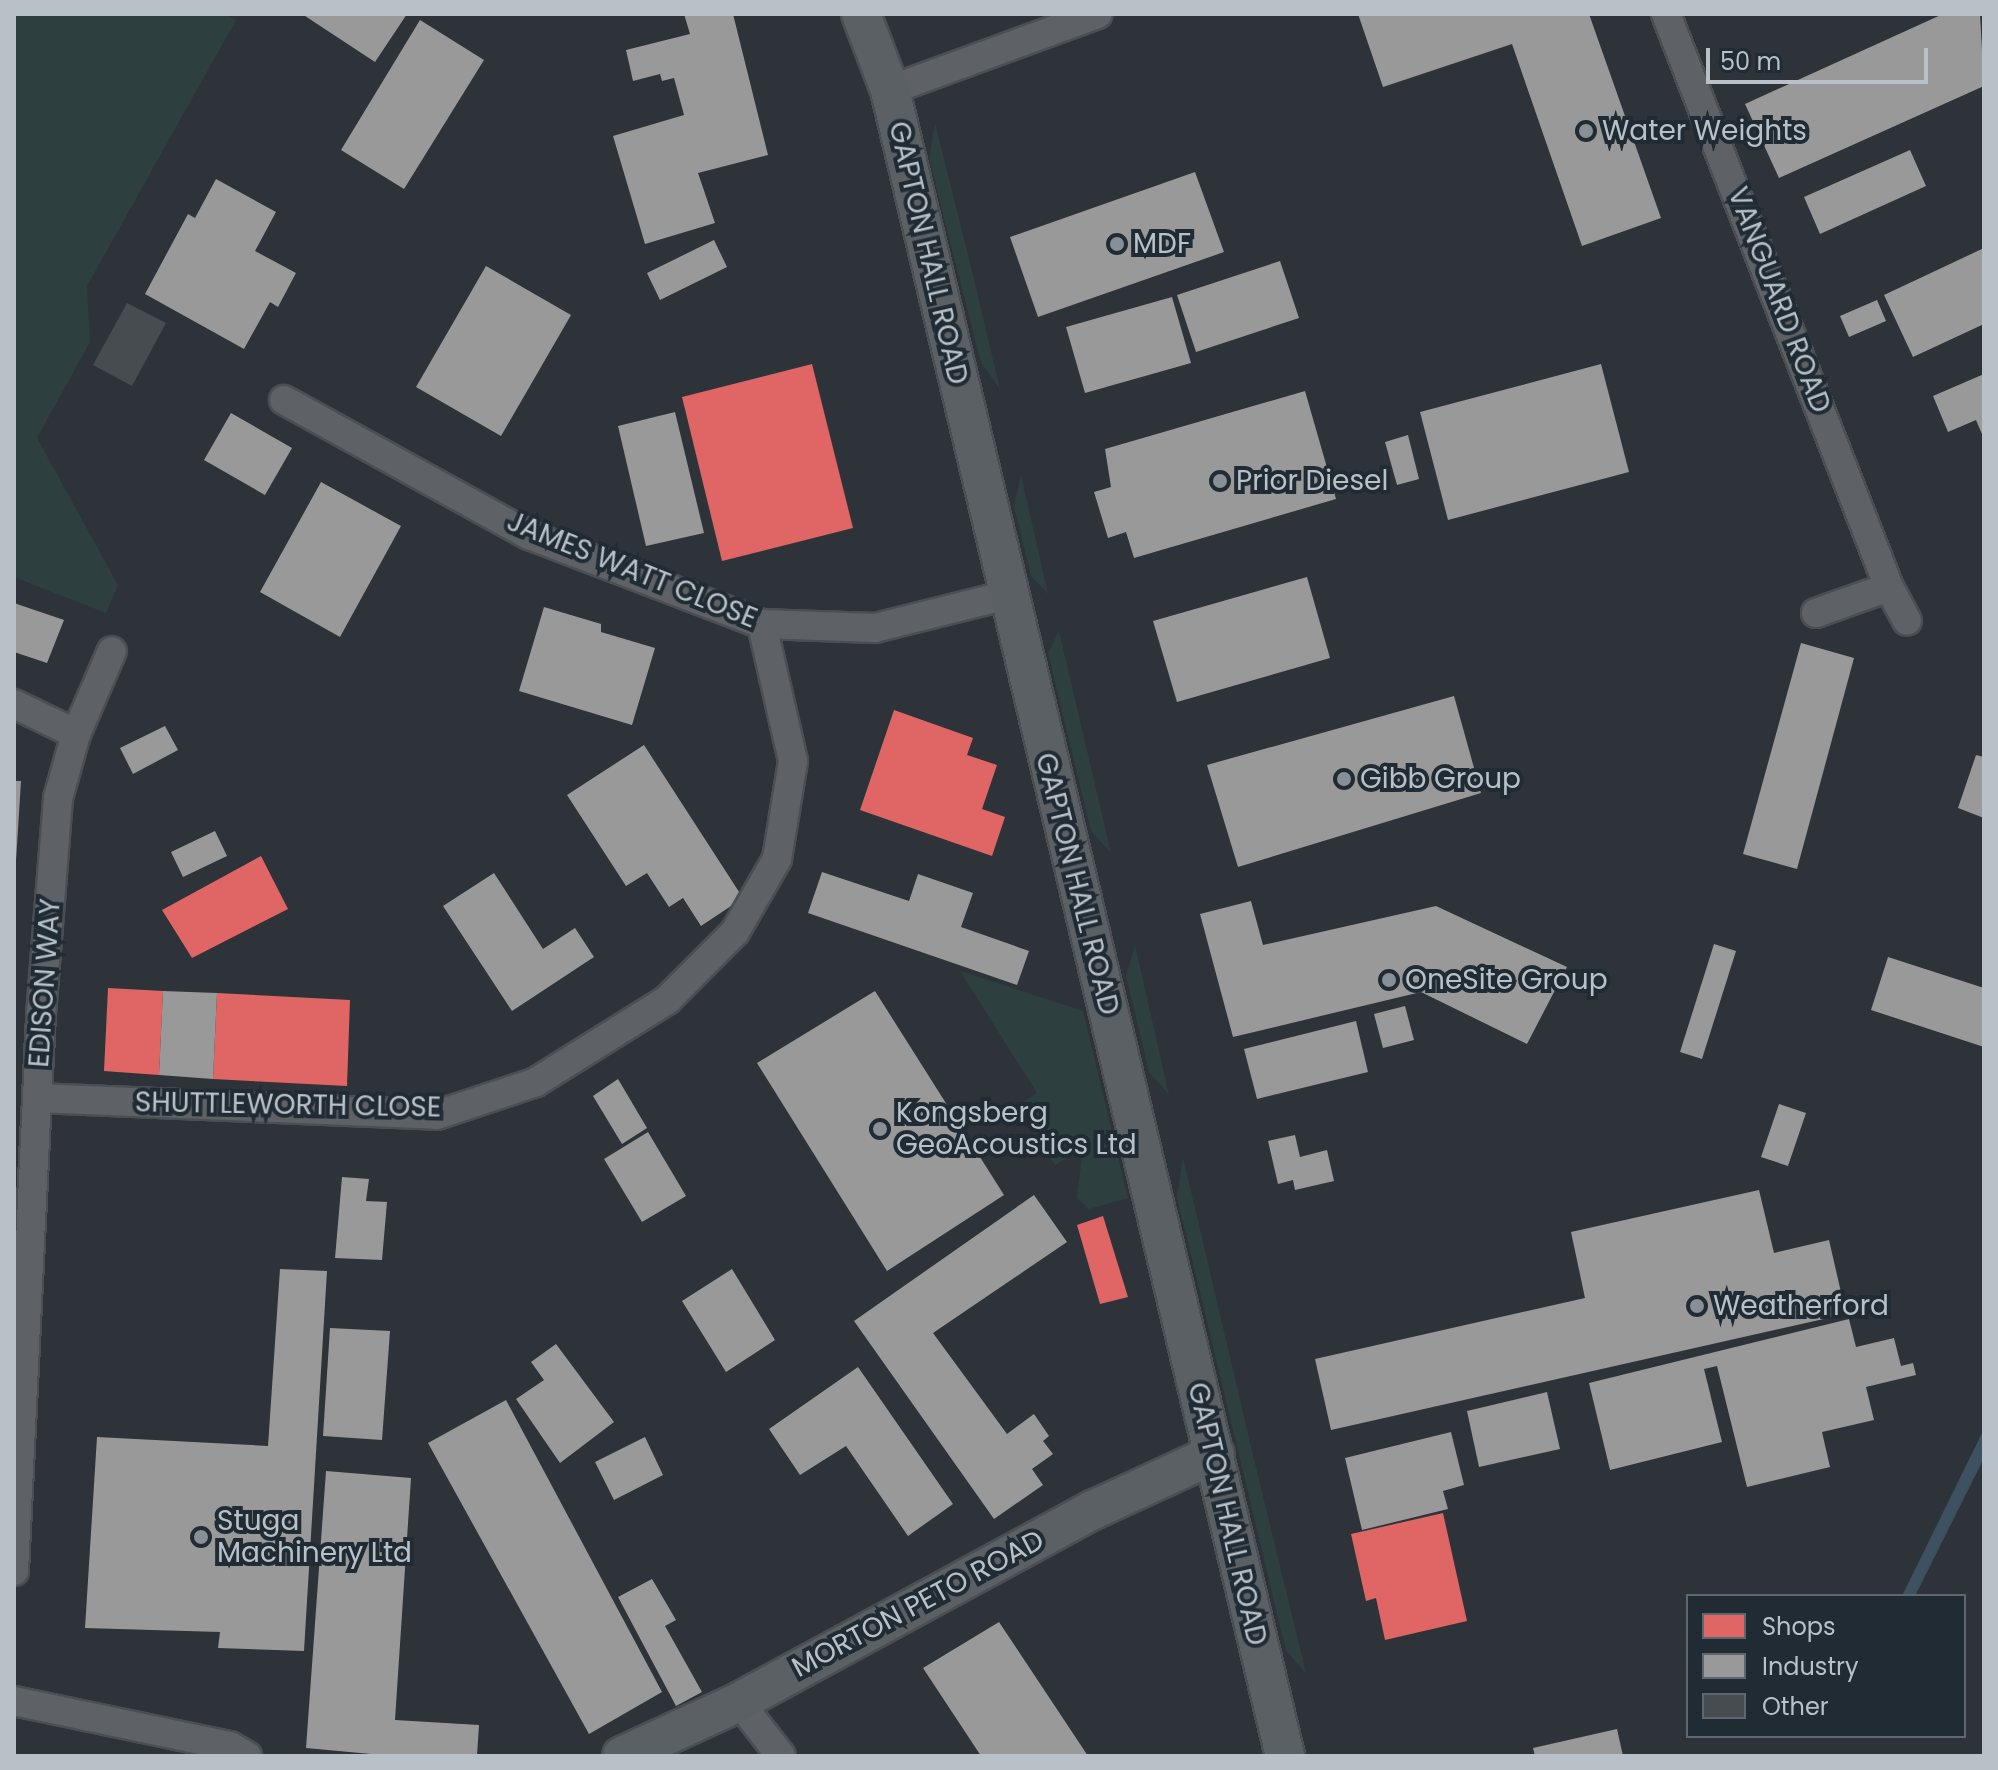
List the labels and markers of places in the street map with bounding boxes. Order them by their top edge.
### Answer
place label: Water Weights [1602,114,1807,148]
marker: Water Weights [1577,122,1595,140]
place label: MDF [1133,227,1191,261]
marker: MDF [1108,235,1126,253]
place label: Prior Diesel [1236,464,1388,498]
marker: Prior Diesel [1211,472,1229,490]
place label: Gibb Group [1360,762,1521,796]
marker: Gibb Group [1335,770,1353,788]
place label: OneSite Group [1405,963,1608,997]
marker: OneSite Group [1380,971,1398,989]
place label: Kongsberg GeoAcoustics Ltd [896,1096,1137,1162]
marker: Kongsberg GeoAcoustics Ltd [871,1120,889,1138]
place label: Weatherford [1713,1289,1889,1323]
marker: Weatherford [1688,1297,1706,1315]
place label: Stuga Machinery Ltd [217,1504,412,1570]
marker: Stuga Machinery Ltd [192,1528,210,1546]

